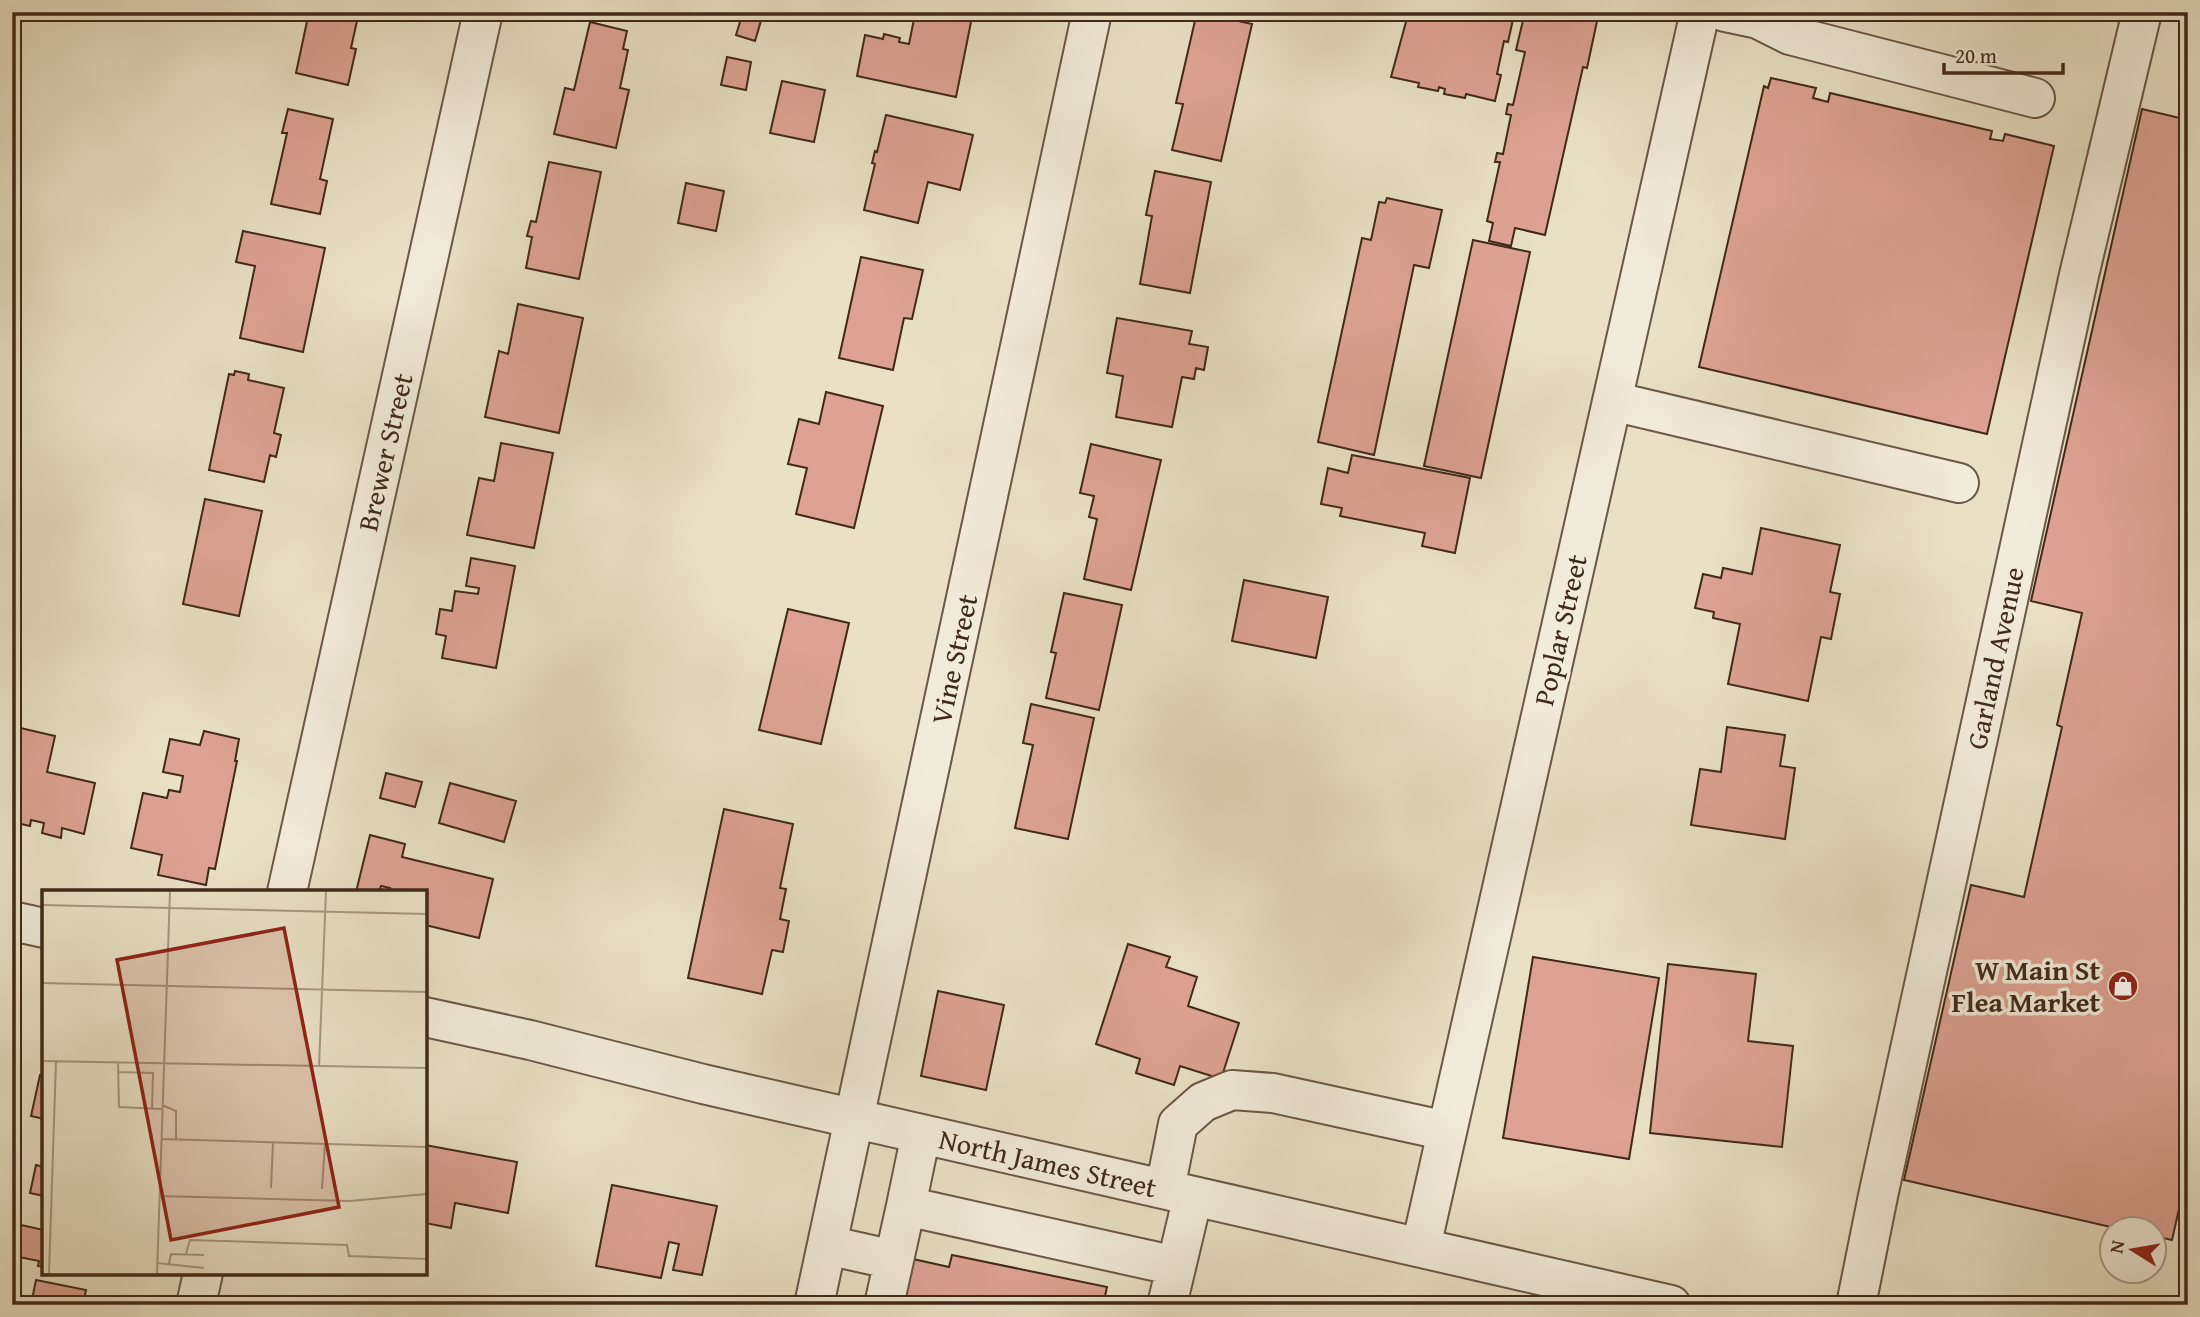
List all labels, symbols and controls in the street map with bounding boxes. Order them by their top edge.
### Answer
scale bar [1944,32,2064,76]
text: 20 m [1955,40,1997,71]
street label: Brewer Street [346,369,423,535]
street label: Poplar Street [1522,550,1597,710]
street label: Garland Avenue [1955,563,2034,753]
street label: Vine Street [920,590,987,728]
inset map [42,890,427,1275]
place label: W Main St Flea Market [1952,949,2100,1022]
shop icon: W Main St Flea Market [2106,969,2140,1003]
street label: North James Street [935,1118,1161,1207]
north arrow [2098,1216,2168,1286]
text: N [2101,1238,2131,1256]

